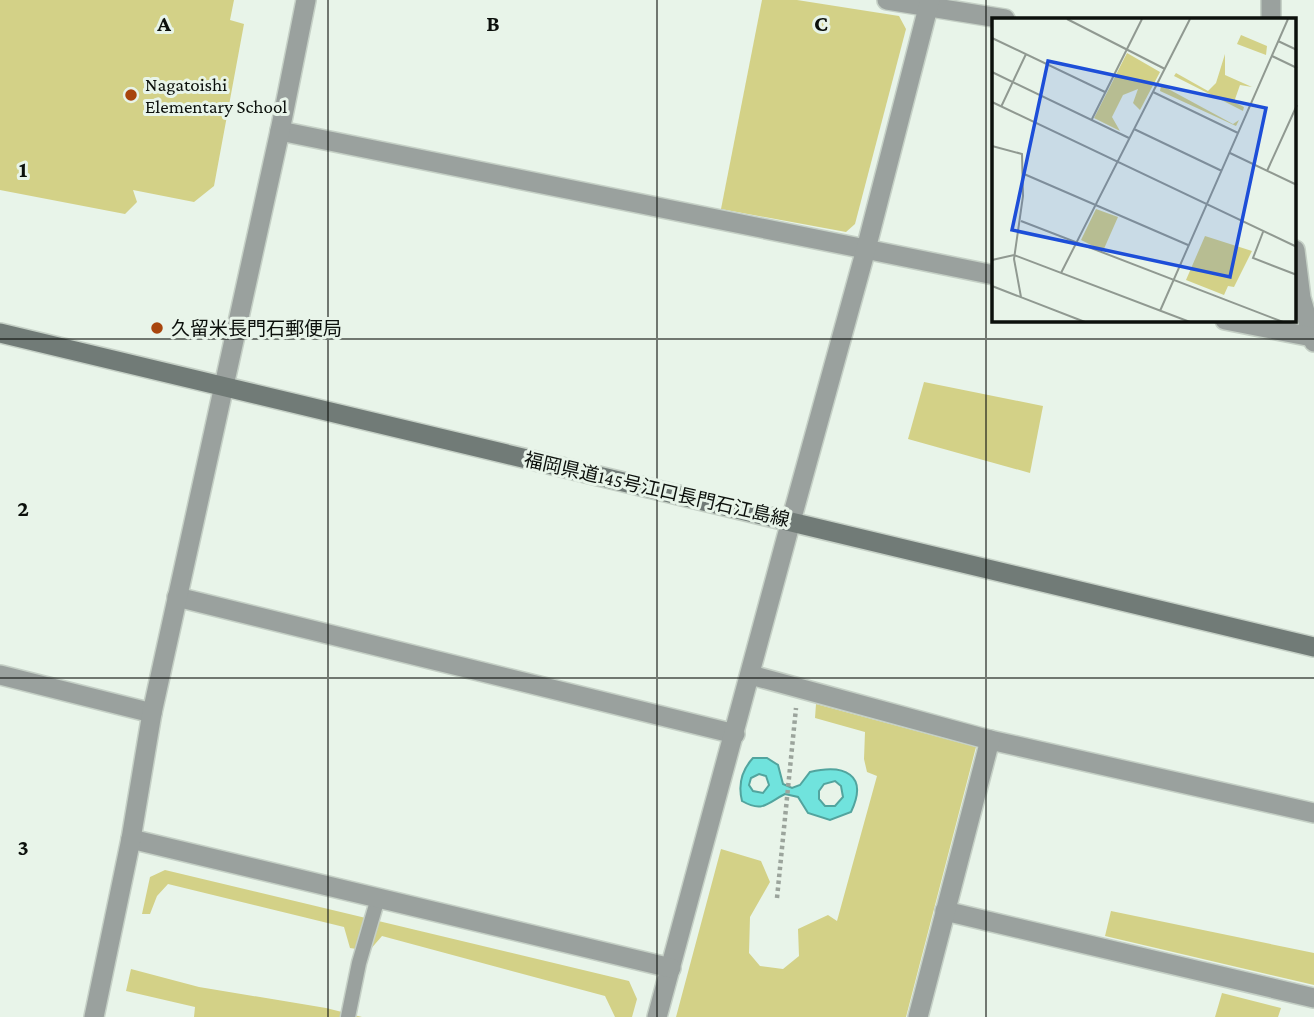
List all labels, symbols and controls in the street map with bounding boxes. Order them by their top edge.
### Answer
text: A [156,10,171,36]
text: B [486,10,500,36]
text: C [814,10,828,36]
inset map [992,18,1296,322]
place label: Nagatoishi Elementary School [145,74,287,117]
marker: Nagatoishi Elementary School [123,87,139,103]
text: 1 [19,156,28,182]
place label: 久留米長門石郵便局 [171,318,342,339]
marker: 久留米長門石郵便局 [149,320,165,336]
street label: 福岡県道145号江口長門石江島線 [522,449,792,530]
text: 2 [17,495,29,521]
text: 3 [17,834,29,860]

